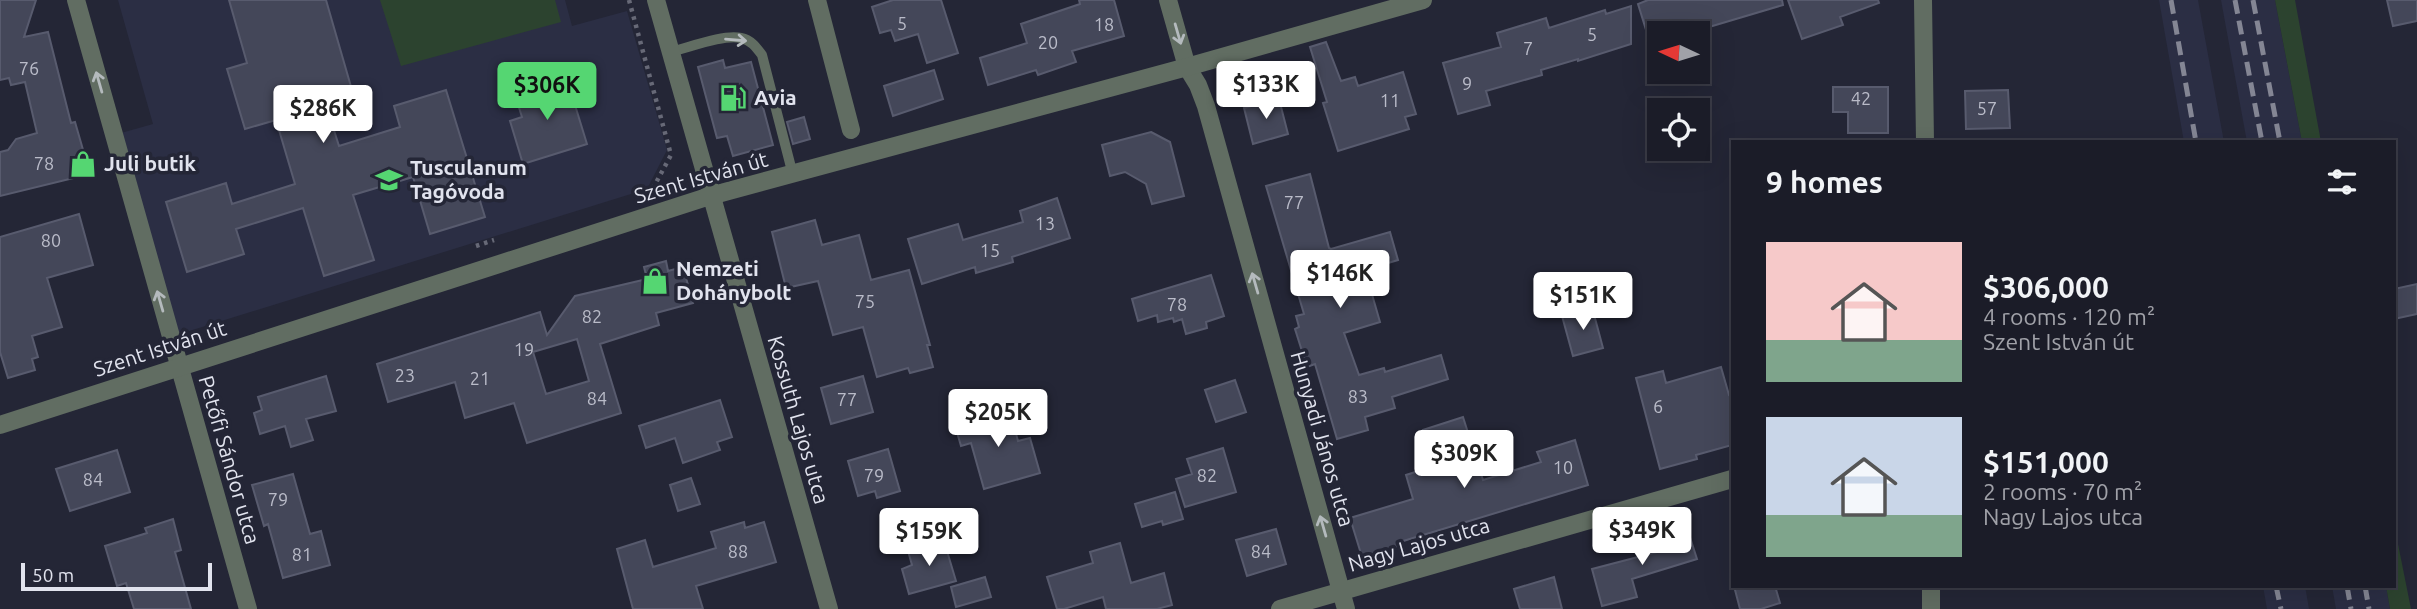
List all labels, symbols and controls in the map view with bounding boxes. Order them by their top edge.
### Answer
house number: 5 [897,13,907,33]
house number: 18 [1094,14,1114,34]
north arrow [1647,21,1710,84]
map controls [1647,21,1710,161]
one-way arrow [1172,22,1185,44]
house number: 5 [1587,24,1597,44]
house number: 20 [1038,32,1058,52]
one-way arrow [725,34,747,47]
house number: 7 [1523,38,1533,58]
house number: 76 [19,58,39,78]
pin: $133K [1217,61,1315,121]
pin: $306K [498,62,596,122]
one-way arrow [92,71,105,94]
text: $133K [1232,71,1300,96]
text: $306K [513,72,581,97]
house number: 9 [1462,73,1472,93]
fuel station icon: Avia [718,83,748,113]
place label: Avia [754,85,797,109]
pin: $286K [274,86,372,145]
house number: 42 [1851,88,1871,108]
house number: 11 [1380,90,1400,110]
text: $286K [289,95,357,120]
button: locate [1647,98,1710,161]
house number: 57 [1977,98,1997,118]
street label: Szent István út [631,146,770,208]
shop icon: Juli butik [68,149,98,179]
place label: Juli butik [104,151,196,175]
house number: 78 [34,153,54,173]
place label: Tusculanum Tagóvoda [410,155,527,203]
icon: filters [2323,163,2361,201]
school or university icon: Tusculanum Tagóvoda [374,165,404,195]
text: 9 homes [1766,165,1883,199]
house number: 77 [1284,192,1304,212]
house number: 13 [1035,213,1055,233]
house number: 80 [41,230,61,250]
house number: 15 [980,240,1000,260]
pin: $146K [1291,250,1389,310]
place label: Nemzeti Dohánybolt [676,256,791,304]
text: $146K [1306,260,1374,285]
shop icon: Nemzeti Dohánybolt [640,266,670,296]
icon: home [1822,270,1906,354]
text: $306,000 [1983,270,2109,304]
one-way arrow [1248,272,1261,295]
pin: $151K [1534,272,1632,332]
text: $151K [1549,282,1617,307]
one-way arrow [153,291,166,313]
house number: 75 [855,291,875,311]
house number: 78 [1167,294,1187,314]
text: 4 rooms · 120 m² [1983,304,2155,329]
house number: 82 [582,306,602,326]
street label: Szent István út [90,315,229,381]
text: Szent István út [1983,329,2134,354]
street label: Kossuth Lajos utca [764,333,834,506]
house number: 19 [514,339,534,359]
street label: Hunyadi János utca [1286,348,1360,529]
house number: 23 [395,365,415,385]
house number: 21 [470,368,490,388]
street label: Petőfi Sándor utca [194,373,265,547]
house number: 83 [1348,386,1368,406]
house number: 84 [587,388,607,408]
house number: 77 [837,389,857,409]
pin: $205K [949,390,1047,449]
house number: 6 [1653,396,1663,416]
text: $205K [964,399,1032,424]
pin: $309K [1415,430,1513,490]
text: $309K [1430,440,1498,465]
icon: home [1822,445,1906,529]
text: $151,000 [1983,445,2109,479]
house number: 10 [1553,457,1573,477]
house number: 79 [864,465,884,485]
house number: 82 [1197,465,1217,485]
house number: 84 [83,469,103,489]
text: 2 rooms · 70 m² [1983,479,2142,504]
house number: 79 [268,489,288,509]
text: Nagy Lajos utca [1983,504,2143,529]
pin: $159K [880,508,978,568]
pin: $349K [1593,508,1691,567]
street label: Nagy Lajos utca [1345,512,1492,576]
one-way arrow [1316,515,1329,538]
text: $349K [1608,517,1676,542]
text: $159K [895,518,963,543]
house number: 88 [728,541,748,561]
house number: 84 [1251,541,1271,561]
house number: 81 [292,544,312,564]
scale bar [21,560,212,592]
text: 50 m [32,564,74,586]

